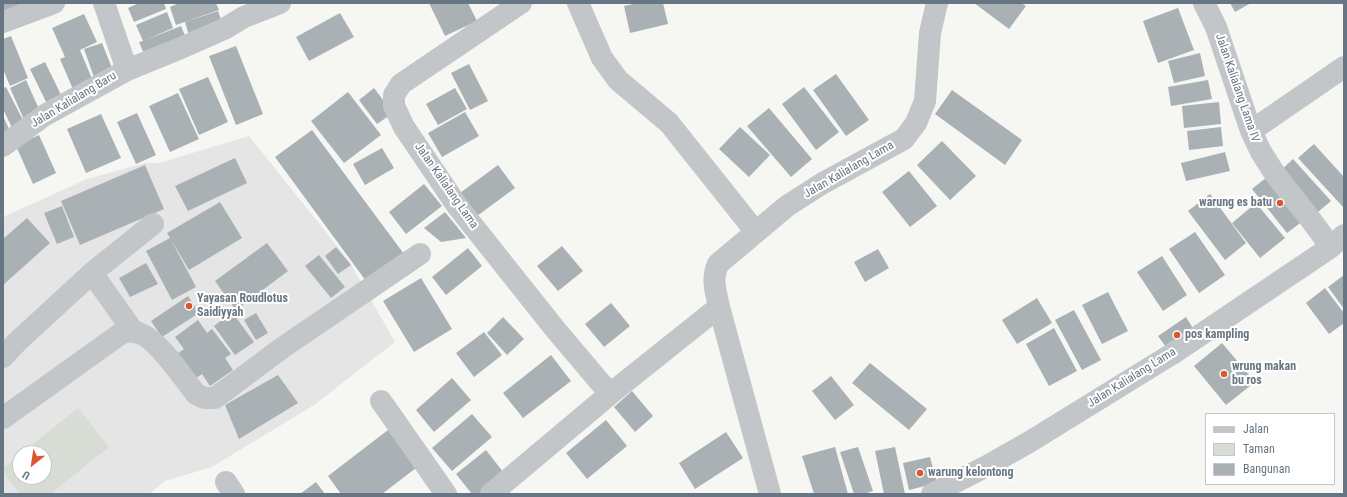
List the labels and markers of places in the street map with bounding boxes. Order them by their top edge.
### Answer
place label: warung es batu [1199,196,1272,210]
marker: warung es batu [1275,198,1285,208]
place label: Yayasan Roudlotus Saidiyyah [197,292,288,320]
marker: Yayasan Roudlotus Saidiyyah [184,301,194,311]
place label: pos kampling [1185,328,1249,342]
marker: pos kampling [1172,330,1182,340]
place label: wrung makan bu ros [1232,360,1296,388]
marker: wrung makan bu ros [1219,369,1229,379]
place label: warung kelontong [928,466,1014,480]
marker: warung kelontong [915,468,925,478]

